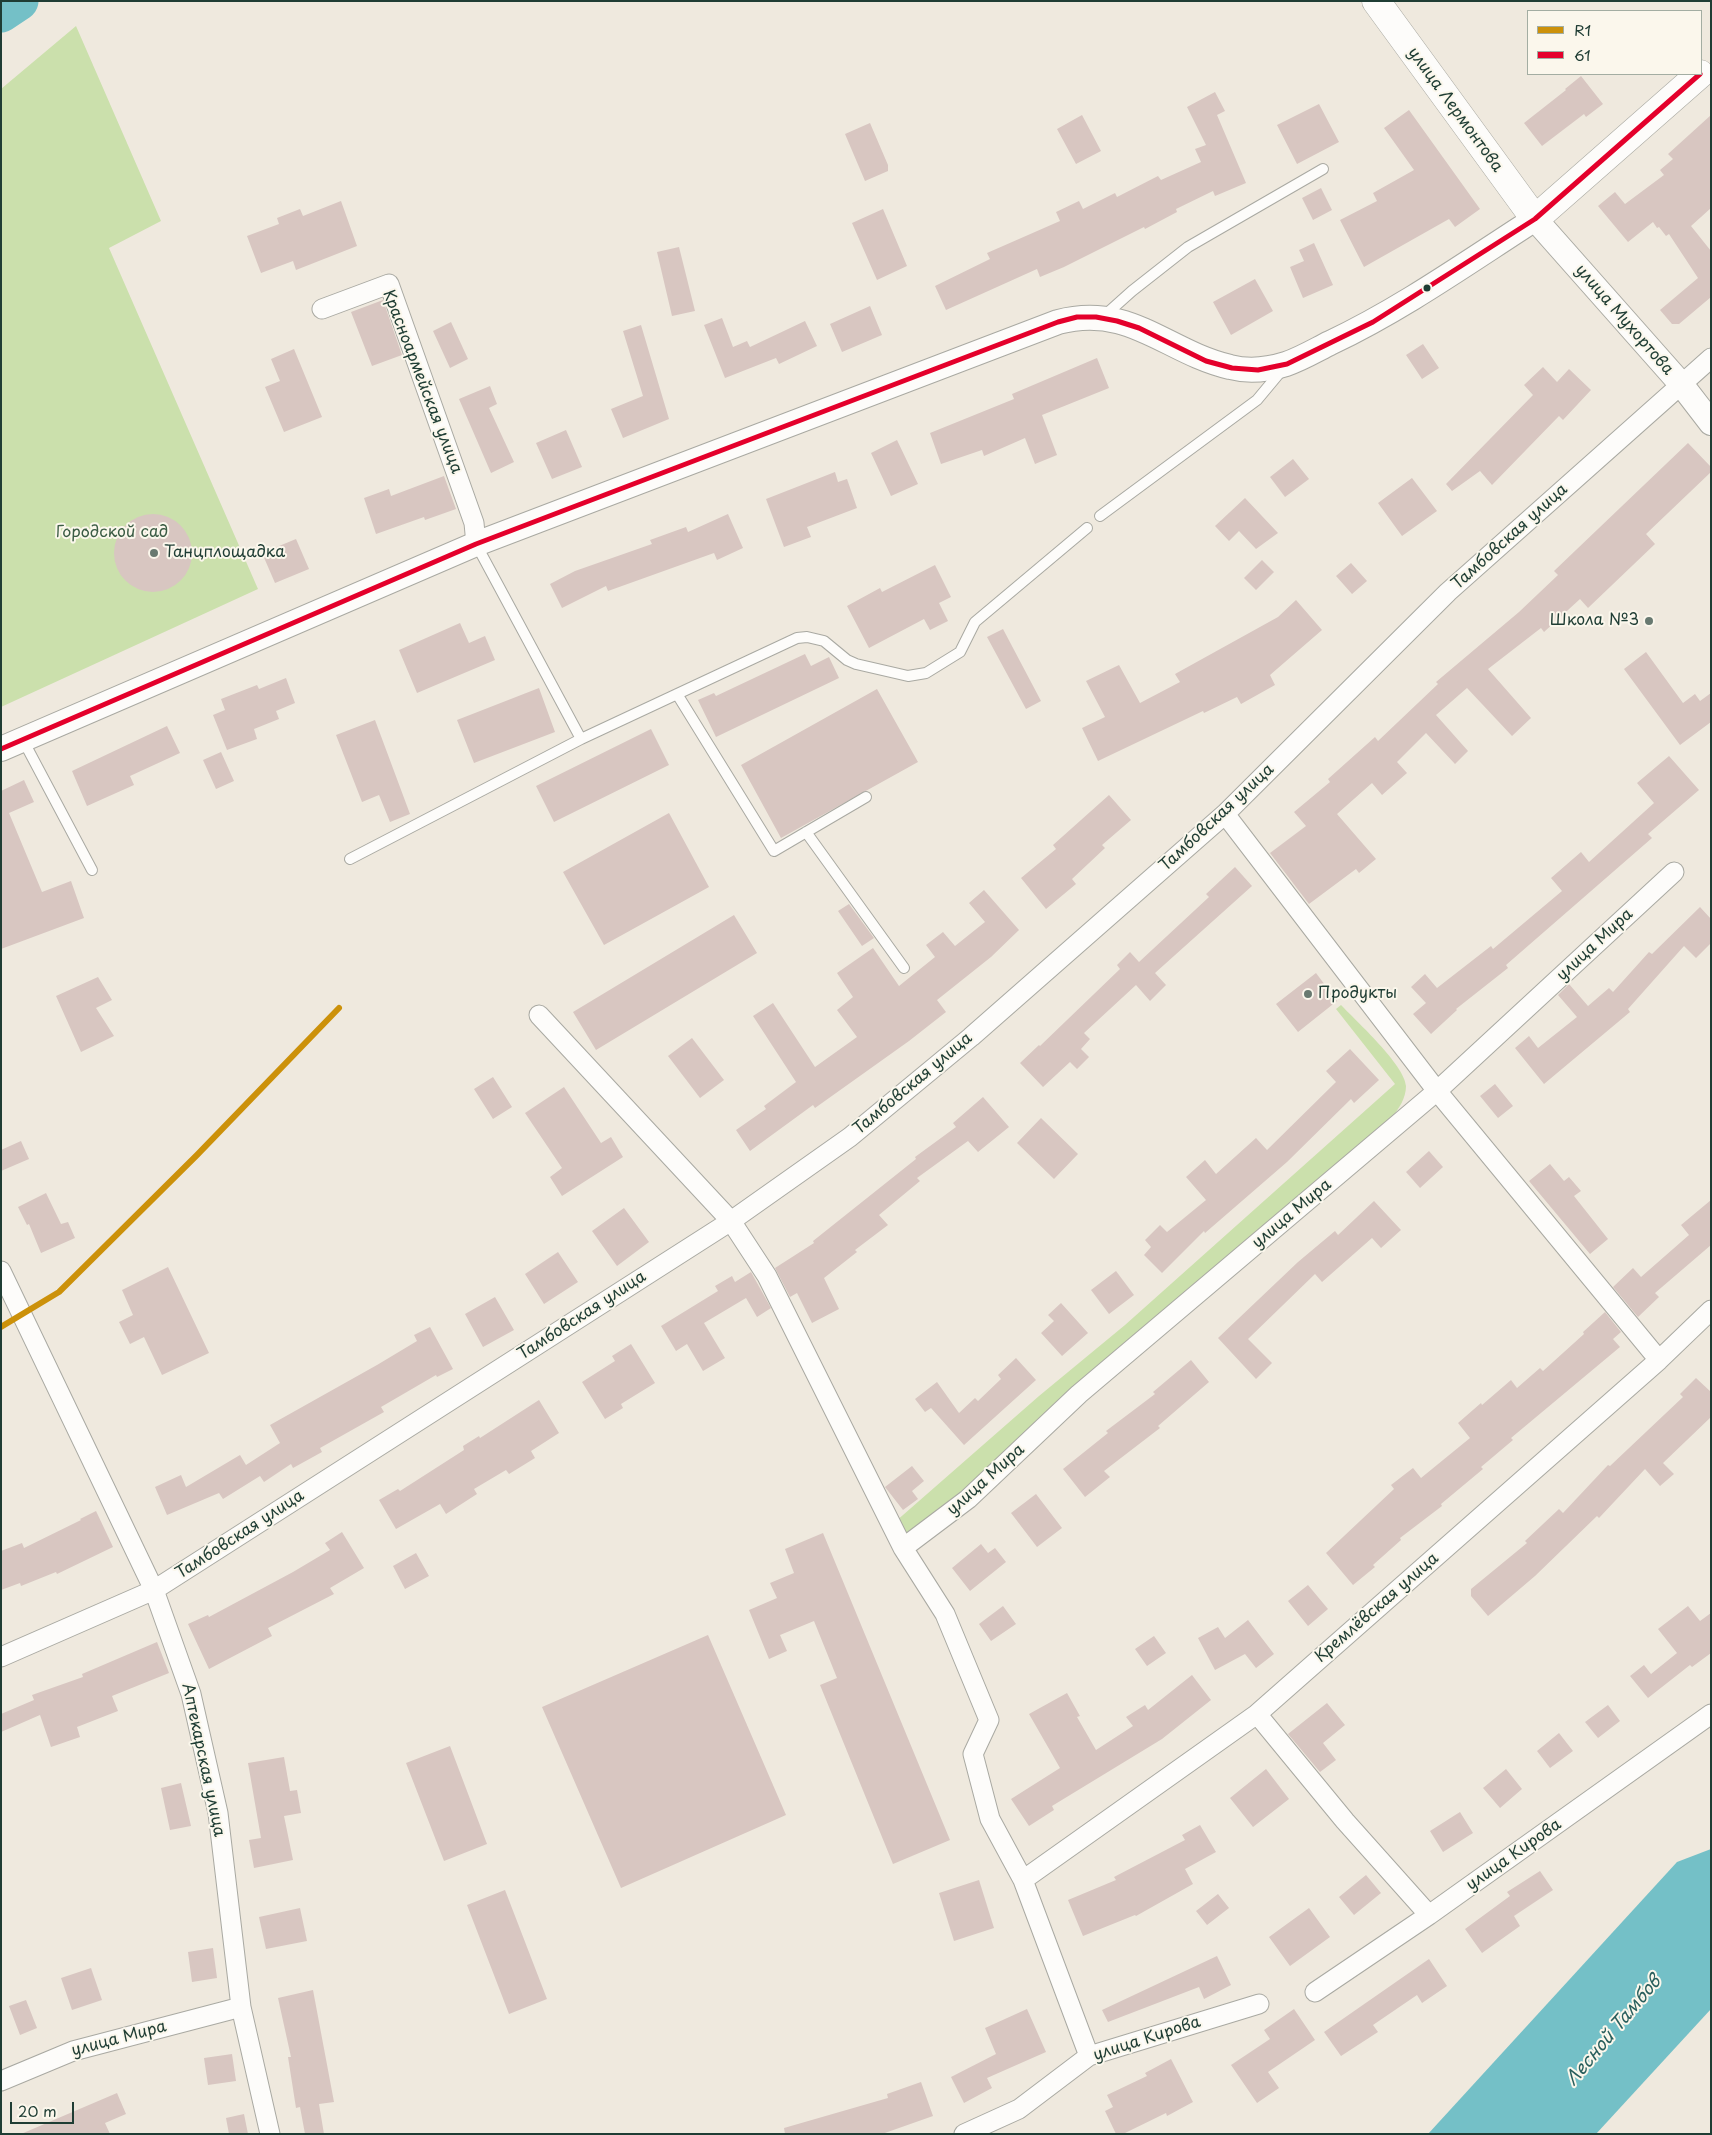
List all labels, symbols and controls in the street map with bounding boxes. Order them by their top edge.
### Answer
legend [1527,10,1702,75]
text: R1 [1574,18,1591,41]
text: 61 [1574,43,1591,66]
street label: улица Лермонтова [1403,44,1507,176]
street label: улица Мухортова [1571,261,1677,379]
unlabelled marker [1422,283,1432,293]
street label: Красноармейская улица [378,288,466,476]
street label: Тамбовская улица [1448,480,1572,594]
park label: Городской сад [56,523,168,543]
place label: Танцплощадка [164,543,285,563]
marker: Танцплощадка [148,547,160,559]
place label: Школа №3 [1550,611,1639,631]
marker: Школа №3 [1643,615,1655,627]
street label: Тамбовская улица [1156,760,1278,876]
street label: улица Мира [1553,905,1637,985]
place label: Продукты [1318,984,1397,1004]
marker: Продукты [1302,988,1314,1000]
street label: Тамбовская улица [850,1029,976,1139]
street label: улица Мира [1249,1175,1335,1253]
street label: Тамбовская улица [514,1267,650,1365]
street label: улица Мира [943,1440,1029,1520]
street label: Тамбовская улица [172,1486,308,1584]
street label: Кремлёвская улица [1311,1549,1443,1667]
street label: Аптекарская улица [177,1682,229,1838]
street label: улица Кирова [1463,1815,1565,1895]
water label: Лесной Тамбов [1562,1972,1666,2090]
street label: улица Кирова [1091,2013,1203,2065]
street label: улица Мира [70,2017,168,2061]
scale bar [12,2092,76,2124]
text: 20 m [18,2099,57,2122]

